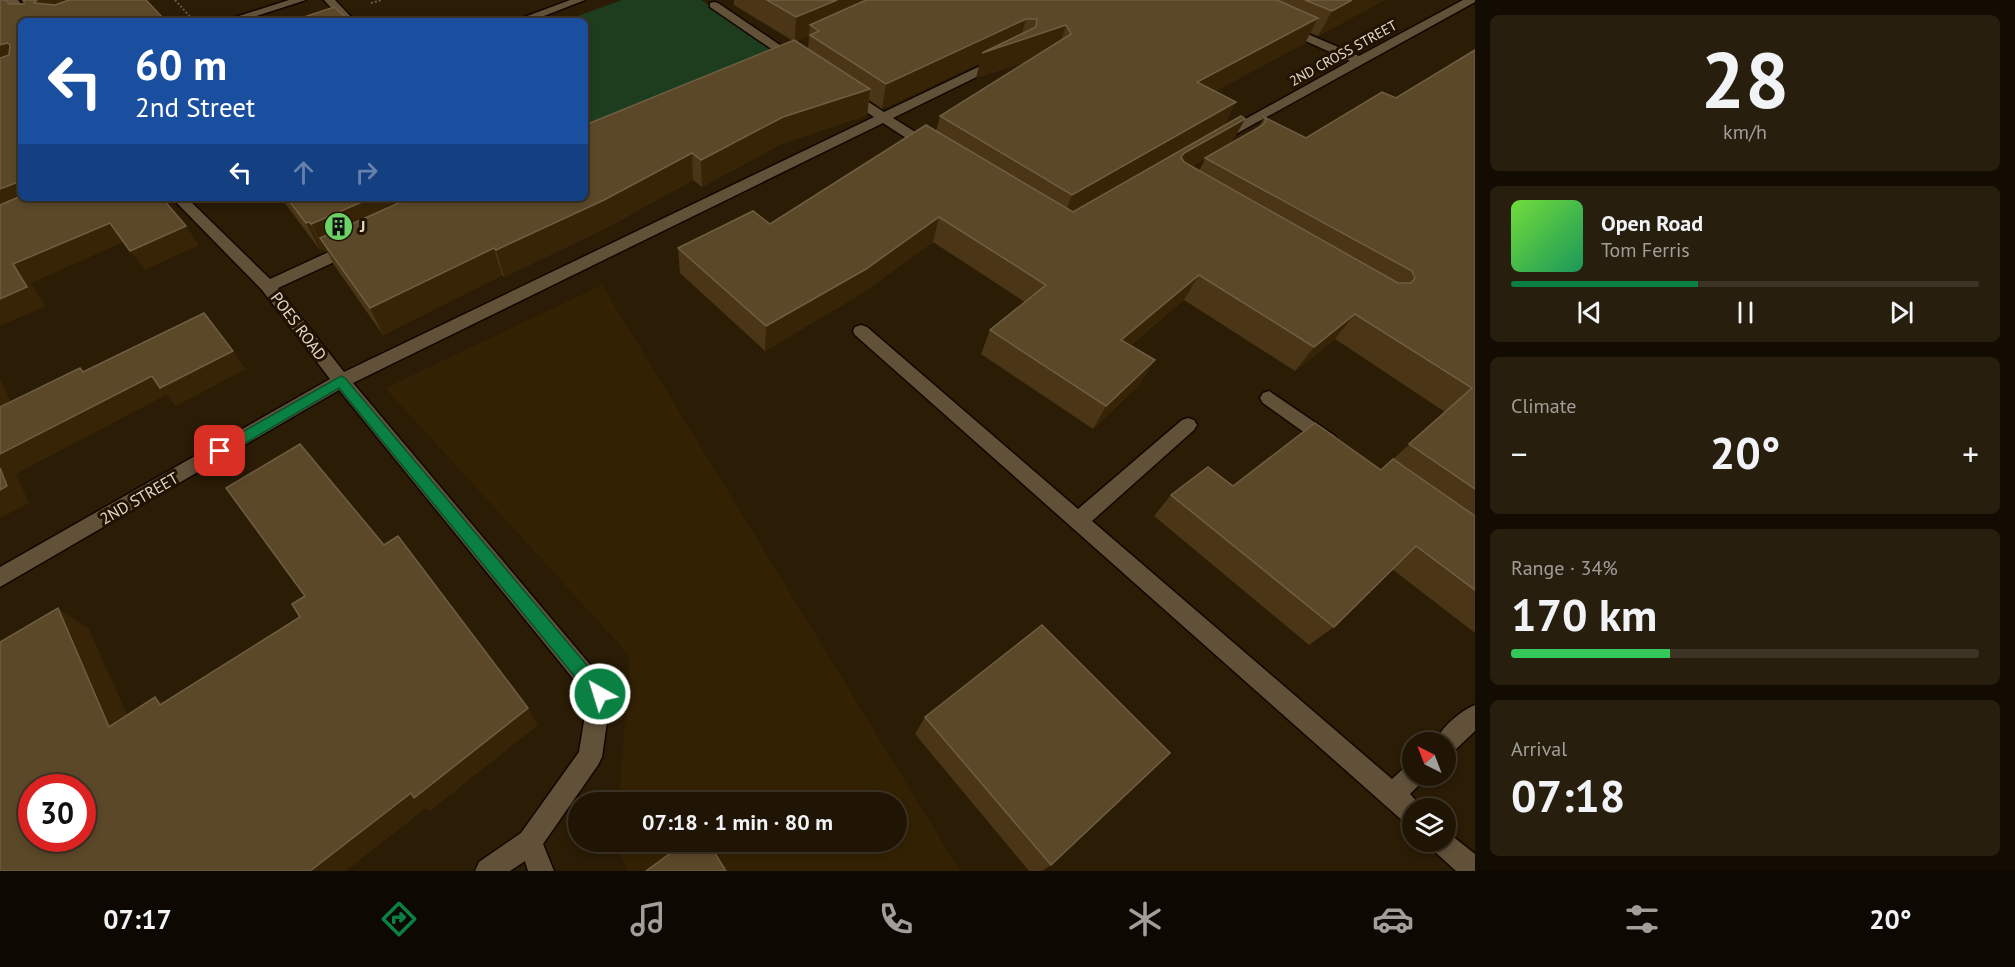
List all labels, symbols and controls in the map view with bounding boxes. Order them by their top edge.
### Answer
street label: 2ND CROSS STREET [1286,16,1400,90]
text: 28 [1701,29,1789,130]
text: 60 m [135,37,227,92]
icon: left [36,42,114,120]
text: 2nd Street [135,90,255,124]
text: km/h [1723,119,1767,145]
icon: left [224,156,257,189]
icon: ahead [287,156,320,189]
icon: right [350,156,383,189]
text: Open Road [1601,209,1703,237]
building icon: J [323,210,355,242]
place label: J [359,216,365,236]
text: Tom Ferris [1601,237,1690,263]
street label: POES ROAD [267,288,331,364]
icon: previous [1573,296,1606,329]
icon: pause [1729,296,1762,329]
icon: next [1885,296,1918,329]
text: Climate [1511,393,1577,419]
text: 20° [1710,423,1780,481]
pin [194,425,245,476]
text: − [1511,432,1528,475]
text: + [1962,432,1979,475]
icon: arrive [203,434,236,467]
street label: 2ND STREET [96,467,182,528]
text: Range · 34% [1511,555,1618,581]
text: 170 km [1511,585,1657,643]
position arrow [568,662,632,726]
north arrow [1402,732,1456,786]
map controls [1402,732,1456,852]
text: Arrival [1511,736,1567,762]
text: 07:18 [1511,766,1625,824]
speed limit sign: 30 [18,774,96,852]
button: layers [1402,798,1456,852]
text: 07:18 · 1 min · 80 m [642,808,833,836]
icon: directions [378,898,420,940]
icon: music [627,898,669,940]
icon: phone [875,898,917,940]
icon: climate [1124,898,1166,940]
icon: car [1372,898,1414,940]
icon: filters [1621,898,1663,940]
text: 07:17 [103,902,172,936]
text: 20° [1869,902,1912,936]

